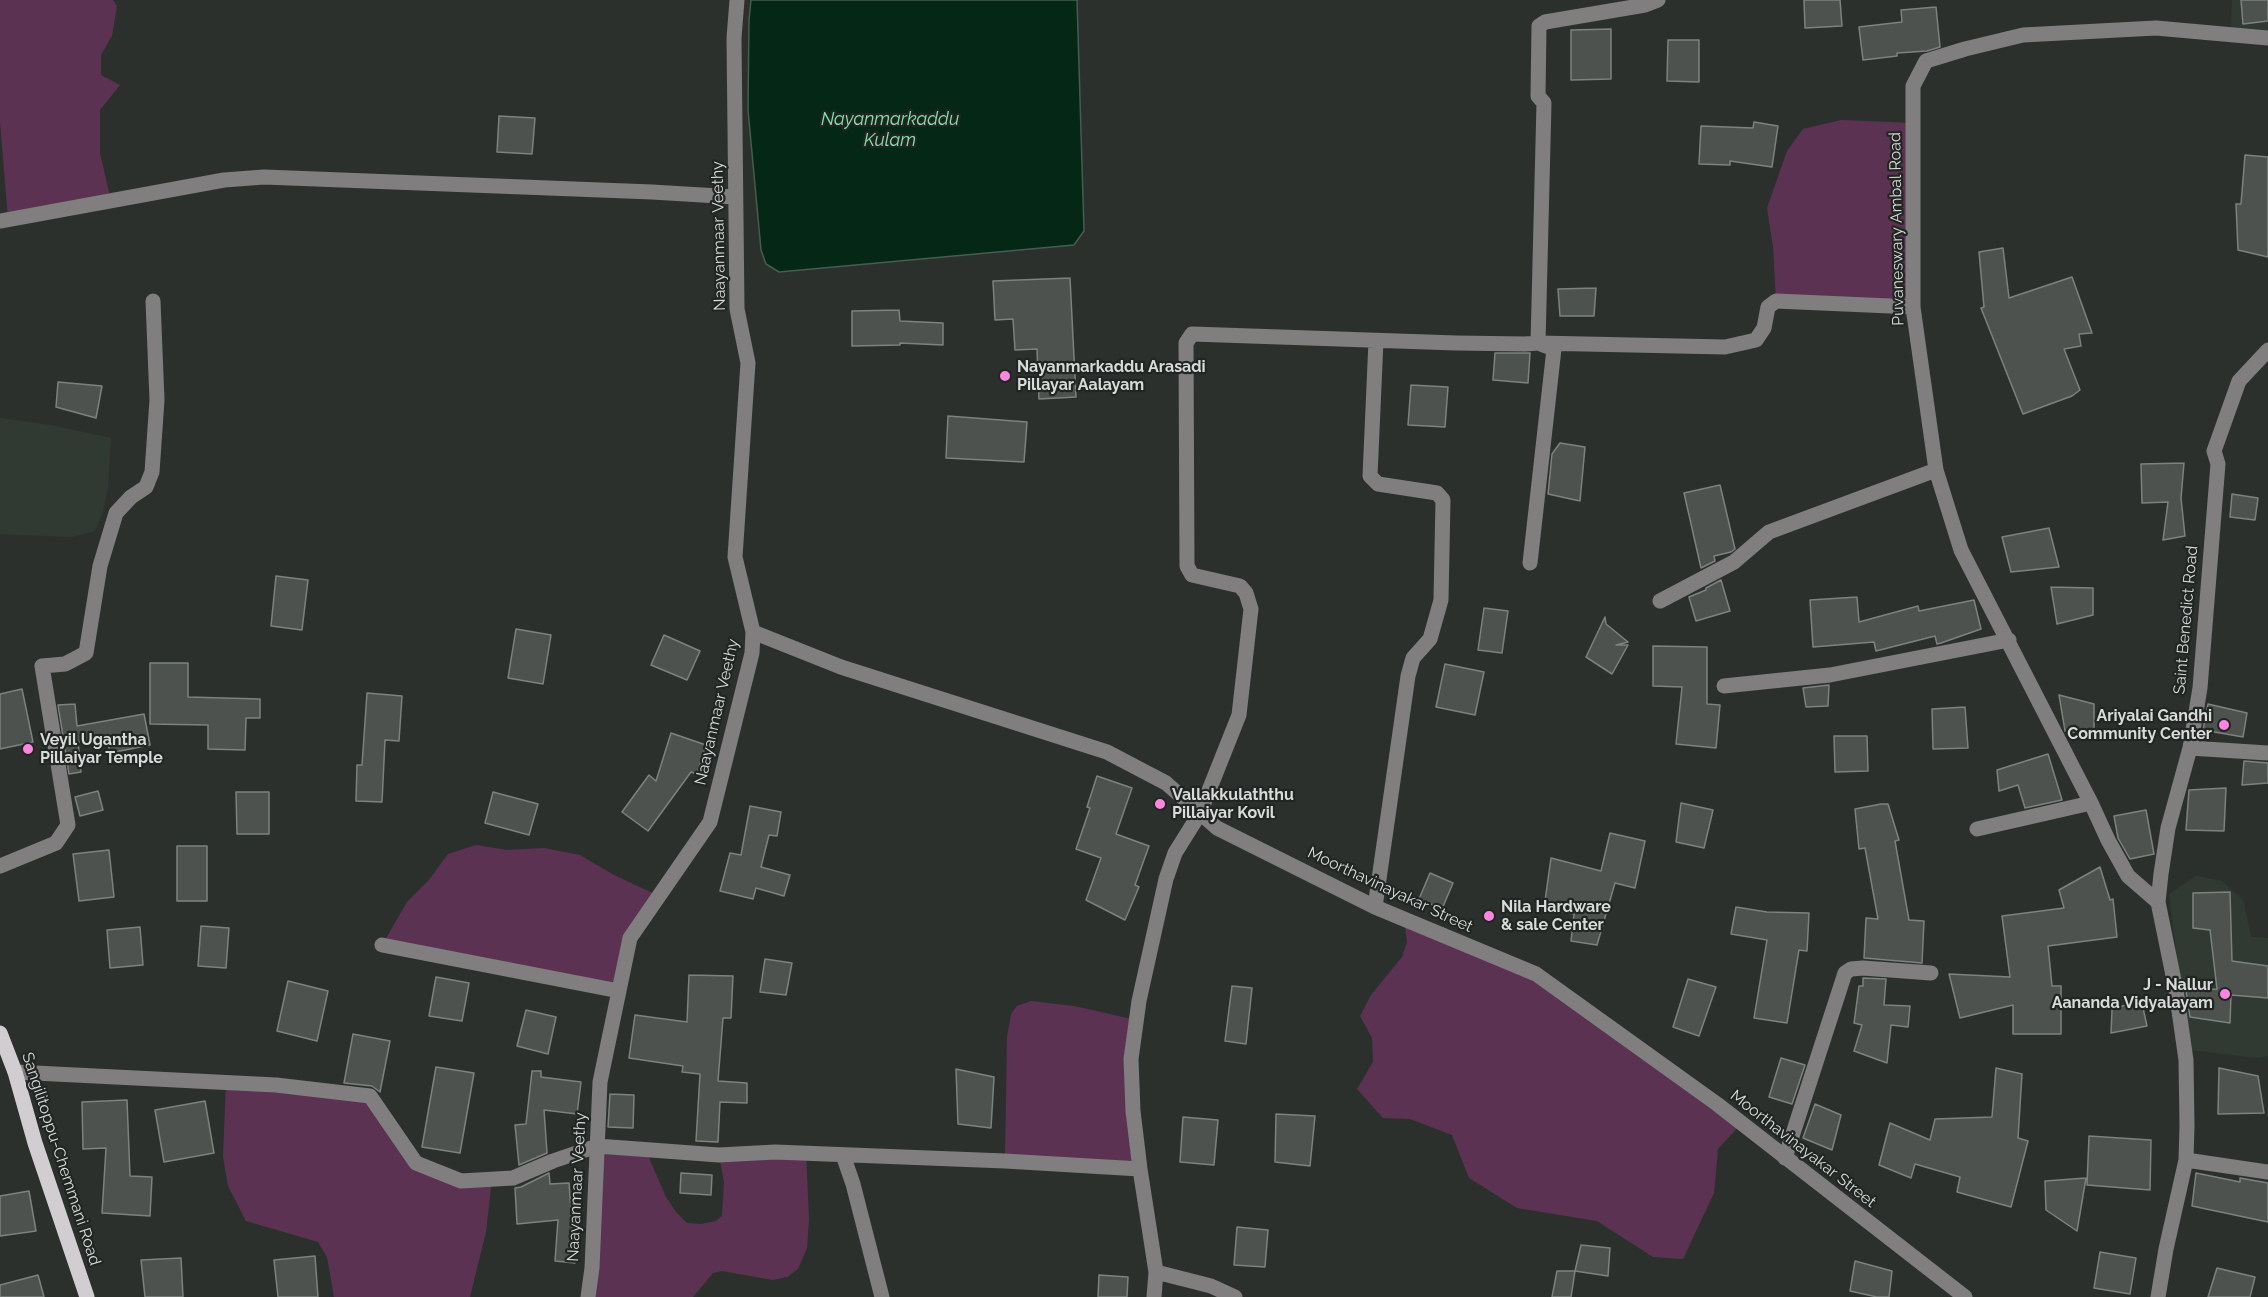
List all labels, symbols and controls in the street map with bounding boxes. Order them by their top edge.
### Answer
water label: Nayanmarkaddu Kulam [821,109,959,152]
street label: Puvaneswary Ambal Road [1886,132,1908,326]
street label: Naayanmaar Veethy [708,161,730,311]
place label: Nayanmarkaddu Arasadi Pillayar Aalayam [1017,357,1206,395]
marker: Nayanmarkaddu Arasadi Pillayar Aalayam [998,369,1012,383]
street label: Saint Benedict Road [2170,545,2202,695]
street label: Naayanmaar Veethy [691,637,743,787]
place label: Ariyalai Gandhi Community Center [2067,706,2212,744]
marker: Ariyalai Gandhi Community Center [2217,718,2231,732]
place label: Veyil Ugantha Pillaiyar Temple [40,730,163,768]
marker: Veyil Ugantha Pillaiyar Temple [21,742,35,756]
place label: Vallakkulaththu Pillaiyar Kovil [1172,785,1294,823]
marker: Vallakkulaththu Pillaiyar Kovil [1153,797,1167,811]
street label: Moorthavinayakar Street [1304,843,1476,937]
place label: Nila Hardware & sale Center [1501,897,1611,935]
marker: Nila Hardware & sale Center [1482,909,1496,923]
place label: J - Nallur Aananda Vidyalayam [2052,975,2213,1013]
marker: J - Nallur Aananda Vidyalayam [2218,987,2232,1001]
street label: Sangilitoppu-Chemmani Road [17,1050,105,1268]
street label: Moorthavinayakar Street [1726,1086,1880,1212]
street label: Naayanmaar Veethy [564,1112,590,1262]

